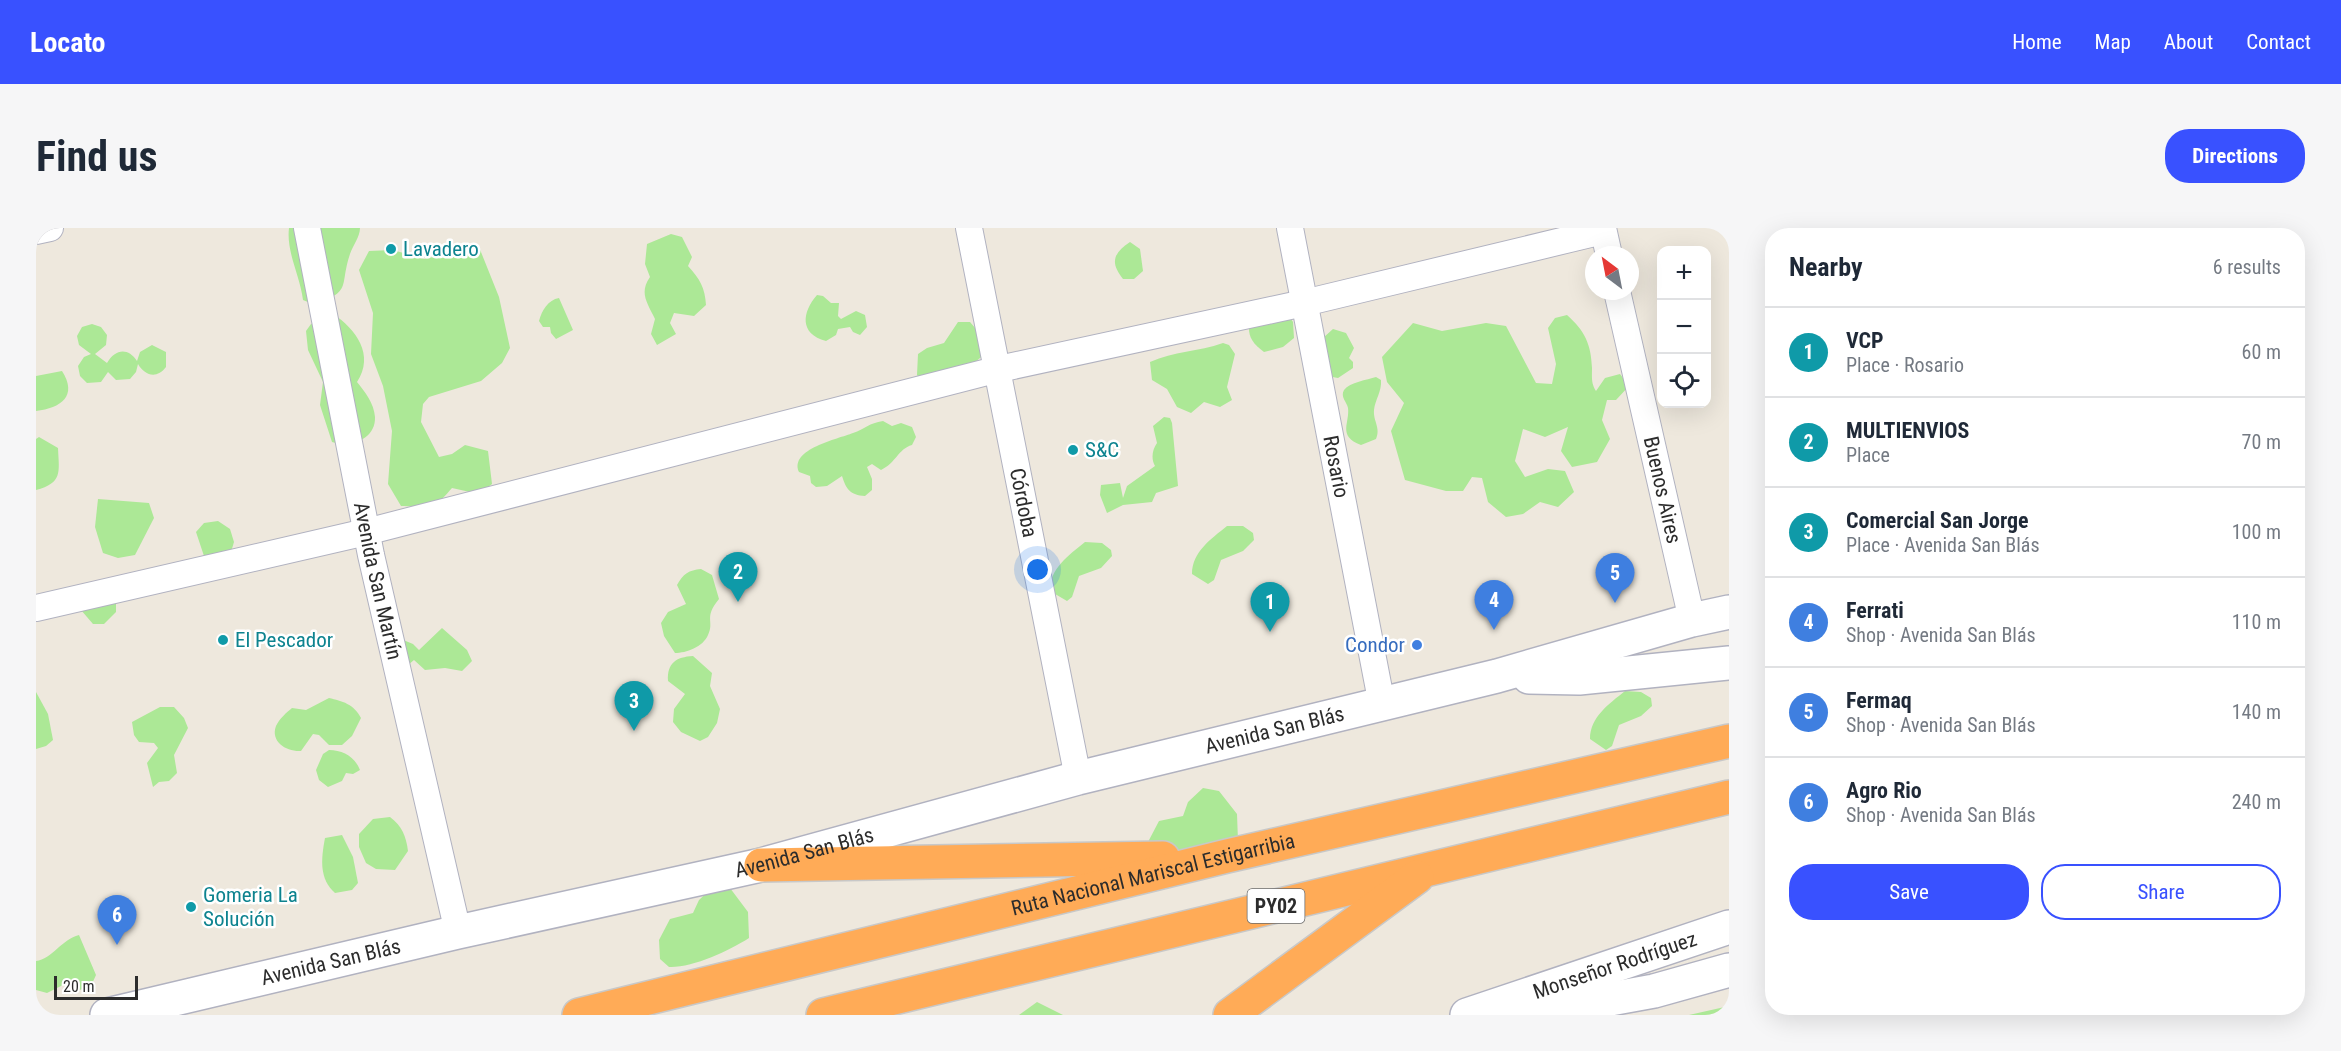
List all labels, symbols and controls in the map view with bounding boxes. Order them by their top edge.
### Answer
text: Locato [30,26,106,59]
text: Home [2012,30,2062,54]
text: Map [2095,30,2131,54]
text: About [2164,30,2213,54]
text: Contact [2246,30,2311,54]
button: Directions [2165,129,2305,183]
text: Find us [36,132,157,181]
place label: Lavadero [403,237,479,261]
marker: Lavadero [384,242,398,256]
north arrow [1585,246,1639,300]
map controls [1657,246,1711,408]
button: + [1657,246,1711,300]
text: Nearby [1789,252,1863,282]
text: 6 results [2213,255,2281,279]
button: − [1657,300,1711,354]
text: VCP [1846,328,1884,353]
text: 1 [1803,340,1814,364]
text: 60 m [2242,340,2281,364]
text: Place · Rosario [1846,353,1964,377]
button: locate [1657,354,1711,408]
text: MULTIENVIOS [1846,418,1969,443]
text: 2 [1803,430,1814,454]
text: 70 m [2242,430,2281,454]
street label: Rosario [1318,433,1354,500]
street label: Buenos Aires [1639,434,1686,546]
place label: S&C [1085,438,1119,462]
marker: S&C [1066,443,1080,457]
text: Place [1846,443,1890,467]
street label: Córdoba [1005,466,1042,539]
street label: Avenida San Martín [349,500,407,662]
text: Comercial San Jorge [1846,508,2029,533]
text: 3 [1803,520,1814,544]
text: 100 m [2232,520,2281,544]
text: Place · Avenida San Blás [1846,533,2040,557]
pin: 2 [718,552,758,602]
pin: 5 [1596,554,1634,603]
your location [1023,555,1052,584]
pin: 4 [1474,580,1514,630]
pin: 1 [1250,582,1290,632]
text: Ferrati [1846,598,1904,623]
text: 4 [1803,610,1814,634]
text: 110 m [2232,610,2281,634]
text: Shop · Avenida San Blás [1846,623,2036,647]
place label: El Pescador [235,628,333,652]
marker: El Pescador [216,633,230,647]
place label: Condor [1345,633,1405,657]
marker: Condor [1410,638,1424,652]
pin: 3 [614,682,654,731]
text: Fermaq [1846,688,1912,713]
text: 5 [1803,700,1814,724]
text: 140 m [2232,700,2281,724]
street label: Avenida San Blás [1202,702,1347,759]
text: Shop · Avenida San Blás [1846,713,2036,737]
text: Agro Rio [1846,778,1922,803]
text: 6 [1803,790,1814,814]
text: 240 m [2232,790,2281,814]
text: Shop · Avenida San Blás [1846,803,2036,827]
street label: Avenida San Blás [733,823,876,882]
street label: Ruta Nacional Mariscal Estigarribia [1009,829,1297,920]
button: Save [1789,864,2029,920]
button: Share [2041,864,2281,920]
place label: Gomeria La Solución [203,883,298,931]
road number: PY02 [1248,889,1304,923]
pin: 6 [98,896,136,945]
marker: Gomeria La Solución [184,900,198,914]
street label: Monseñor Rodríguez [1530,927,1700,1004]
street label: Avenida San Blás [259,934,403,990]
scale bar [54,973,138,1000]
text: 20 m [63,977,95,996]

